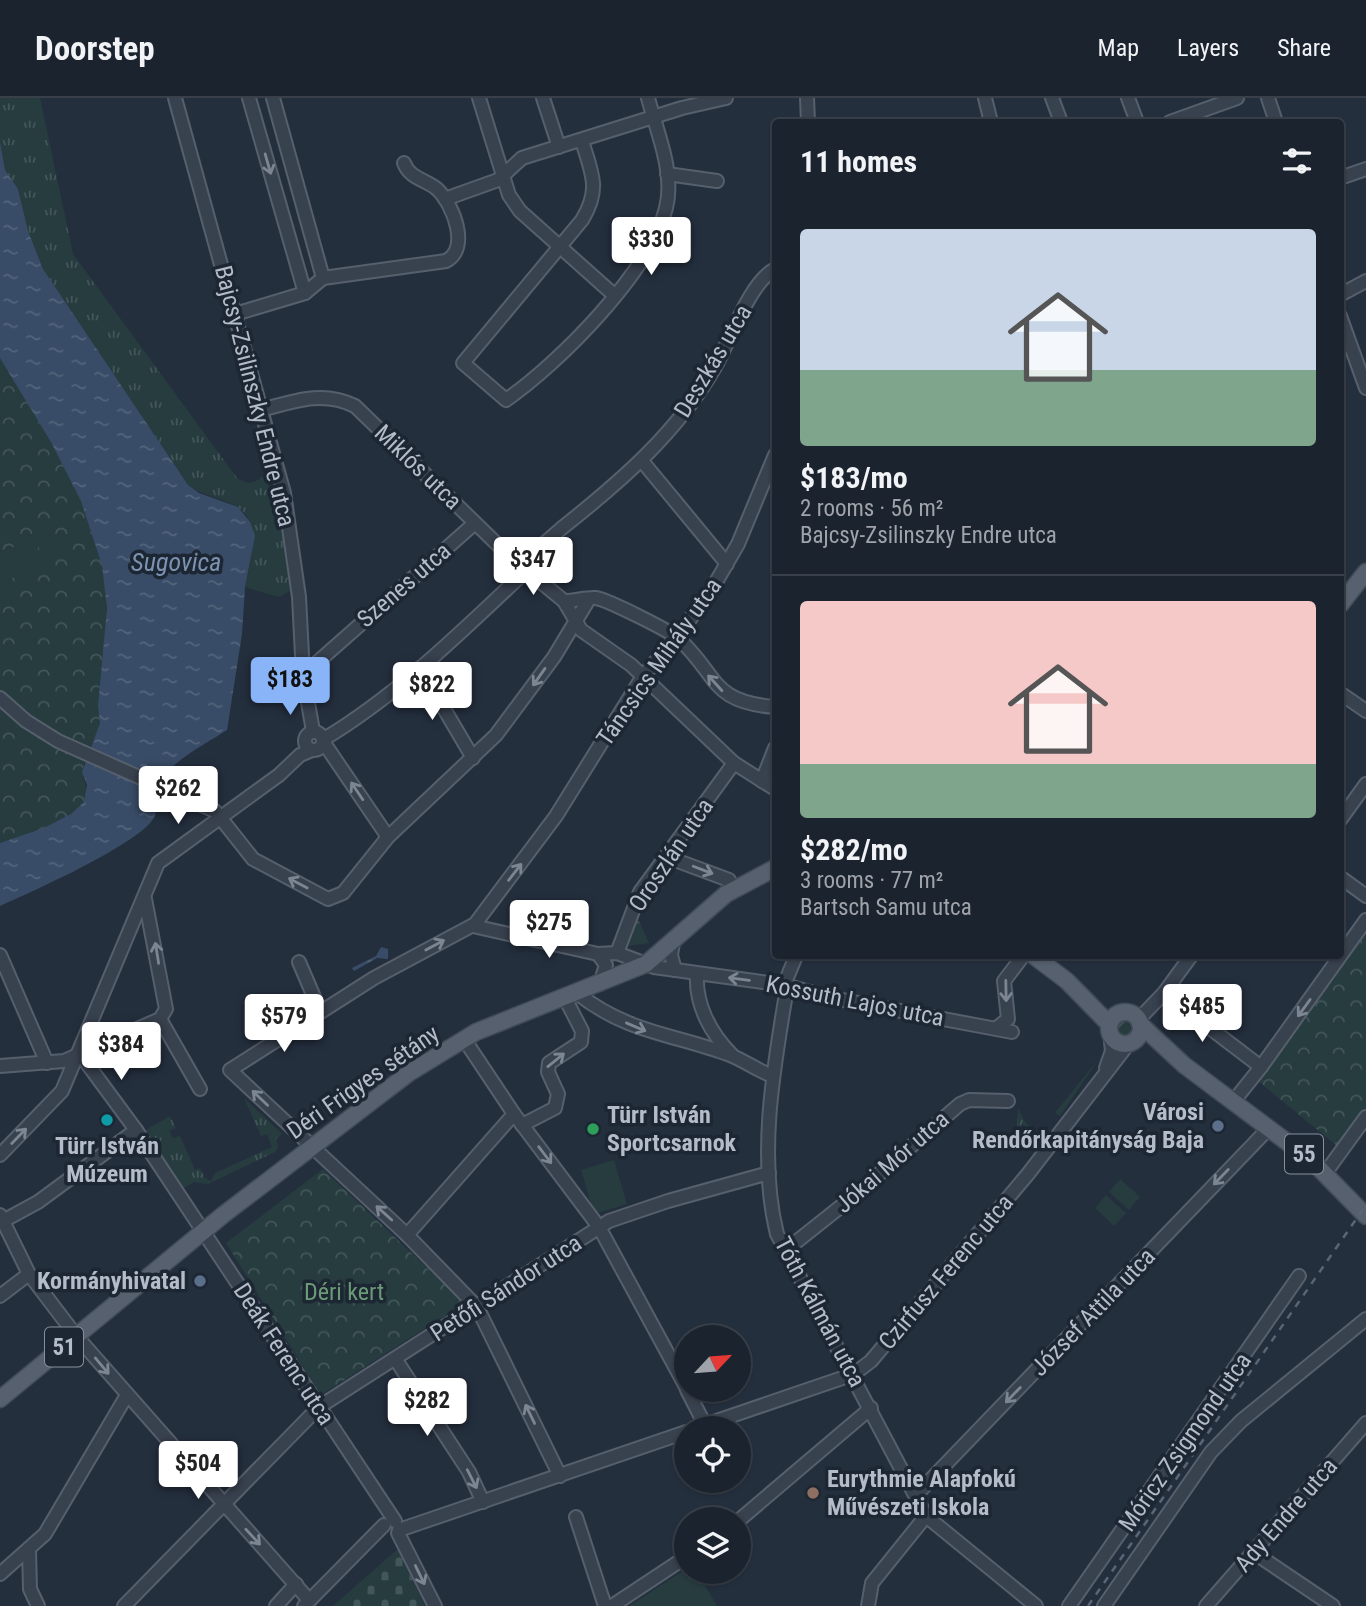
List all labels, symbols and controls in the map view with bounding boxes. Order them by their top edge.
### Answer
text: Doorstep [35,29,155,68]
text: Map [1098,34,1139,62]
text: Layers [1177,34,1239,62]
text: Share [1277,34,1331,62]
icon: filters [1278,142,1316,180]
text: 11 homes [800,144,917,179]
one-way arrow [262,152,275,174]
pin: $330 [610,218,692,277]
text: $330 [628,226,674,253]
street label: Bajcsy-Zsilinszky Endre utca [209,263,301,529]
icon: home [995,274,1121,400]
street label: Deszkás utca [668,300,758,422]
street label: Miklós utca [369,419,467,515]
text: $183/mo [800,460,908,495]
text: 2 rooms · 56 m² [800,495,943,522]
text: Bajcsy-Zsilinszky Endre utca [800,522,1057,549]
street label: Szenes utca [352,537,456,633]
pin: $347 [492,538,574,597]
text: $347 [510,546,556,573]
water label: Sugovica [131,547,221,577]
street label: Táncsics Mihály utca [591,573,727,751]
icon: home [995,646,1121,772]
pin: $183 [249,658,331,717]
pin: $822 [391,662,473,722]
text: $183 [267,666,313,693]
one-way arrow [532,667,547,686]
text: $822 [409,671,455,698]
one-way arrow [707,674,723,692]
pin: $262 [137,766,219,826]
text: $262 [155,775,201,802]
one-way arrow [350,782,364,801]
street label: Oroszlán utca [623,793,719,917]
text: $282/mo [800,832,908,867]
one-way arrow [507,863,522,882]
one-way arrow [691,865,713,878]
text: 3 rooms · 77 m² [800,867,943,894]
one-way arrow [288,876,309,889]
text: Bartsch Samu utca [800,894,972,921]
pin: $275 [508,900,590,960]
text: $275 [526,909,572,936]
one-way arrow [424,938,445,951]
one-way arrow [150,943,163,965]
street label: Kossuth Lajos utca [764,970,946,1032]
one-way arrow [728,973,750,986]
one-way arrow [999,979,1012,1002]
pin: $485 [1161,984,1243,1044]
text: $485 [1179,993,1225,1020]
pin: $579 [243,995,325,1054]
one-way arrow [1296,998,1311,1017]
text: $579 [261,1003,307,1030]
street label: Déri Frigyes sétány [282,1019,444,1145]
one-way arrow [624,1021,646,1034]
pin: $384 [80,1023,162,1082]
text: $384 [98,1031,144,1058]
one-way arrow [547,1053,565,1069]
one-way arrow [252,1090,269,1107]
place label: Városi Rendőrkapitányság Baja [972,1098,1204,1154]
place label: Türr István Sportcsarnok [607,1101,737,1157]
street label: Jókai Mór utca [830,1105,954,1219]
marker: Türr István Múzeum [99,1112,115,1128]
marker: Városi Rendőrkapitányság Baja [1210,1118,1226,1134]
marker: Türr István Sportcsarnok [585,1121,601,1137]
one-way arrow [10,1127,27,1144]
place label: Türr István Múzeum [55,1132,159,1188]
road number: 55 [1285,1134,1323,1174]
one-way arrow [538,1145,552,1164]
one-way arrow [1213,1168,1230,1185]
street label: Czirfusz Ferenc utca [873,1189,1019,1355]
one-way arrow [376,1205,393,1222]
street label: Petőfi Sándor utca [425,1229,587,1347]
street label: Tóth Kálmán utca [769,1232,871,1392]
street label: József Attila utca [1025,1242,1161,1382]
place label: Kormányhivatal [37,1267,186,1295]
marker: Kormányhivatal [192,1273,208,1289]
street label: Deák Ferenc utca [228,1278,340,1430]
park label: Déri kert [304,1278,384,1306]
north arrow [674,1325,751,1402]
map controls [674,1325,751,1584]
road number: 51 [45,1328,83,1366]
street label: Móricz Zsigmond utca [1113,1347,1257,1537]
one-way arrow [94,1356,110,1374]
pin: $282 [386,1378,468,1438]
one-way arrow [1005,1386,1022,1403]
text: $282 [404,1387,450,1414]
one-way arrow [523,1404,537,1425]
button: locate [674,1416,751,1493]
pin: $504 [157,1442,239,1501]
text: $504 [175,1450,221,1477]
street label: Ady Endre utca [1229,1452,1343,1578]
place label: Eurythmie Alapfokú Művészeti Iskola [827,1465,1016,1521]
one-way arrow [466,1468,480,1489]
marker: Eurythmie Alapfokú Művészeti Iskola [805,1485,821,1501]
button: layers [674,1507,751,1584]
one-way arrow [245,1528,262,1545]
one-way arrow [413,1564,427,1585]

